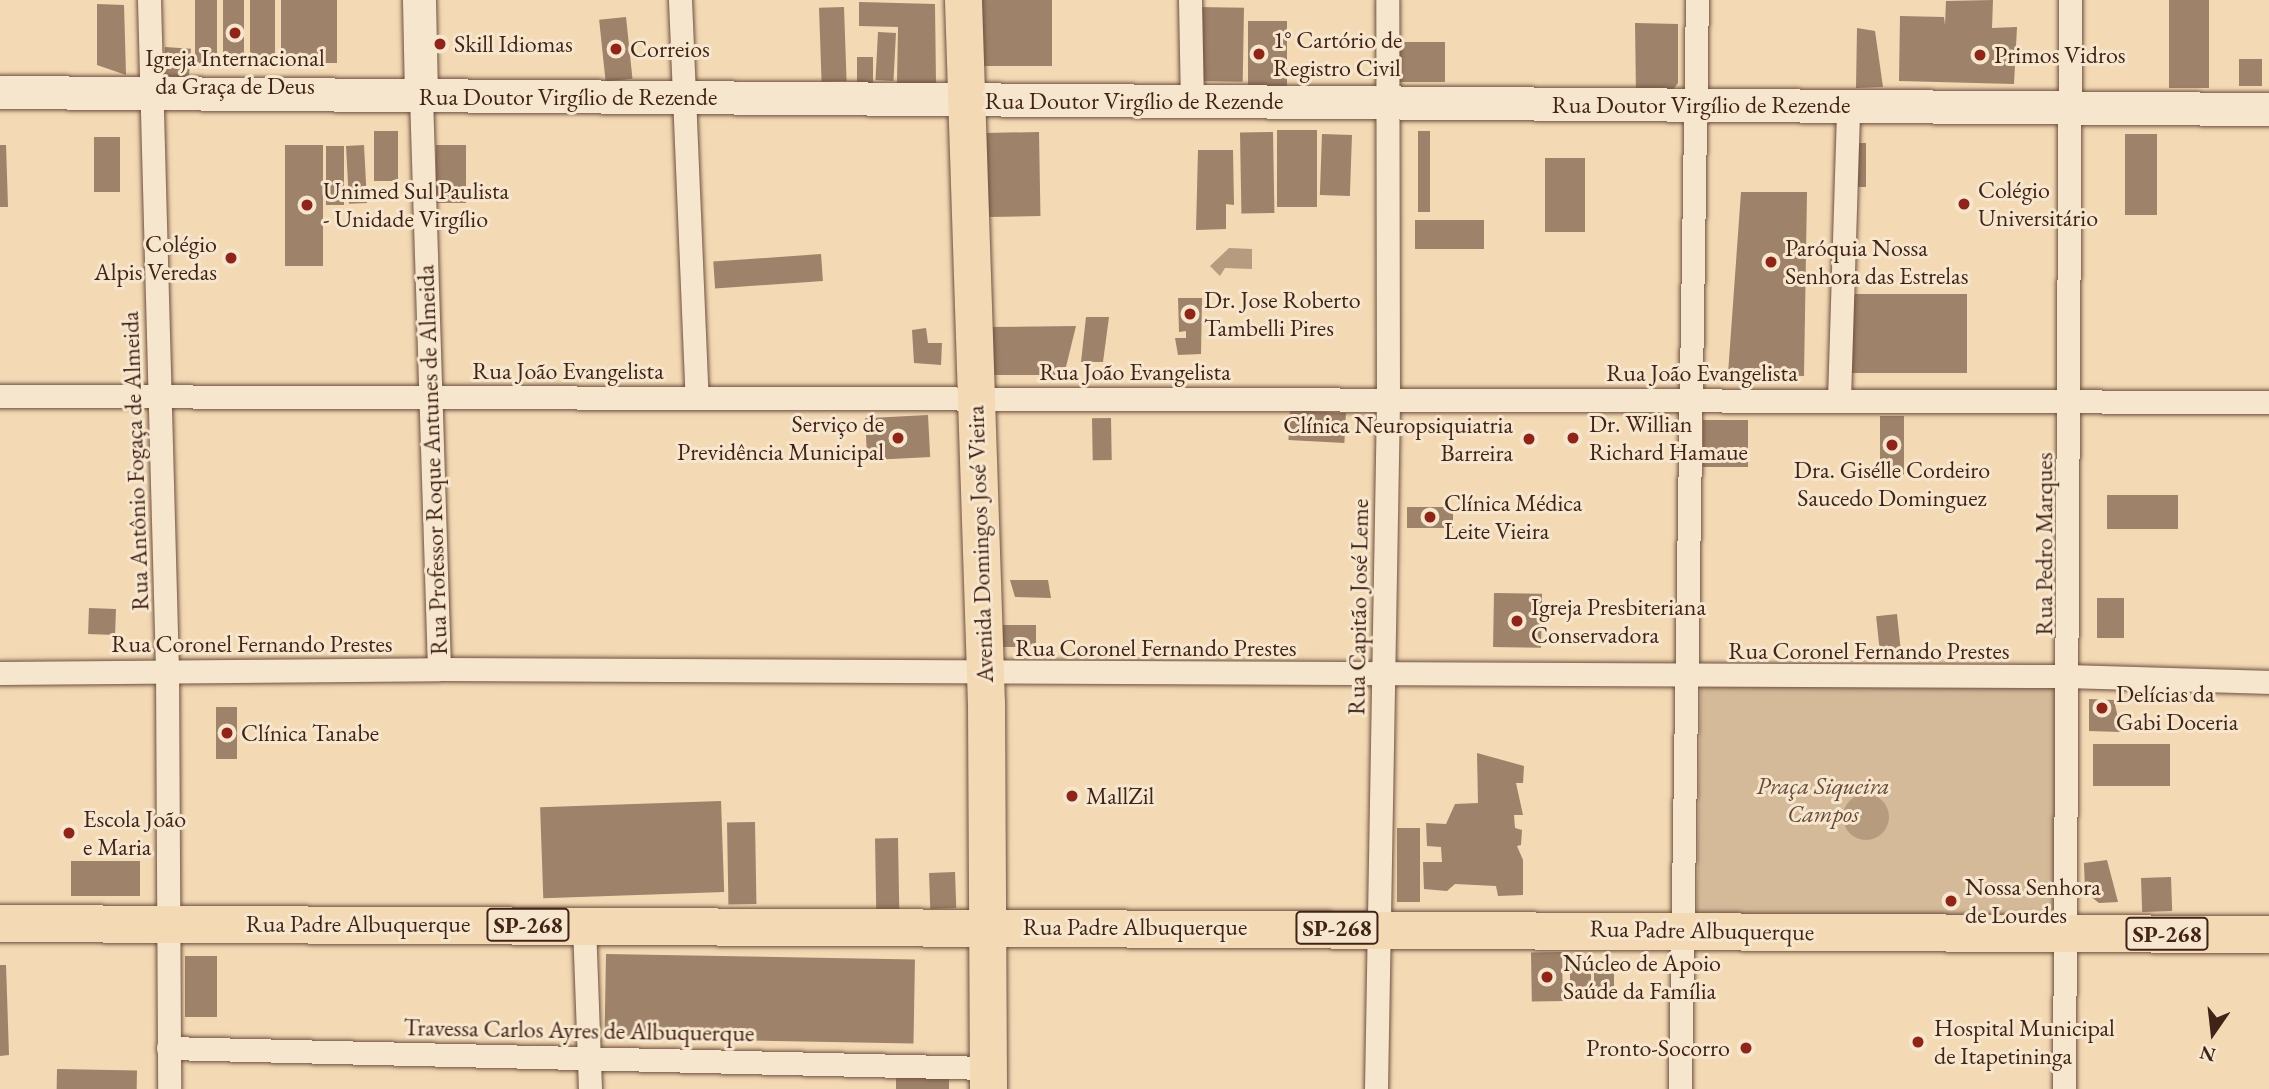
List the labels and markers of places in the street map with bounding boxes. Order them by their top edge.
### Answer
marker: Igreja Internacional da Graça de Deus [227,25,243,41]
place label: 1° Cartório de Registro Civil [1273,26,1402,82]
place label: Skill Idiomas [454,30,573,58]
place label: Correios [630,35,710,63]
marker: Skill Idiomas [432,36,448,52]
marker: Correios [608,41,624,57]
place label: Primos Vidros [1994,41,2126,69]
place label: Igreja Internacional da Graça de Deus [145,44,325,100]
marker: 1° Cartório de Registro Civil [1251,46,1267,62]
marker: Primos Vidros [1972,47,1988,63]
place label: Colégio Universitário [1978,176,2098,232]
place label: Unimed Sul Paulista - Unidade Virgílio [323,177,509,233]
marker: Unimed Sul Paulista - Unidade Virgílio [297,195,317,215]
marker: Colégio Universitário [1956,196,1972,212]
place label: Colégio Alpis Veredas [94,230,217,286]
place label: Paróquia Nossa Senhora das Estrelas [1785,234,1968,290]
marker: Colégio Alpis Veredas [223,250,239,266]
marker: Paróquia Nossa Senhora das Estrelas [1763,254,1779,270]
place label: Dr. Jose Roberto Tambelli Pires [1204,286,1361,342]
marker: Dr. Jose Roberto Tambelli Pires [1182,306,1198,322]
place label: Serviço de Previdência Municipal [677,410,884,466]
place label: Dr. Willian Richard Hamaue [1589,410,1748,466]
place label: Clínica Neuropsiquiatria Barreira [1283,411,1513,467]
marker: Dr. Willian Richard Hamaue [1563,428,1583,448]
marker: Clínica Neuropsiquiatria Barreira [1519,429,1539,449]
marker: Serviço de Previdência Municipal [890,430,906,446]
marker: Dra. Gisélle Cordeiro Saucedo Dominguez [1884,437,1900,453]
place label: Dra. Gisélle Cordeiro Saucedo Dominguez [1794,456,1990,512]
place label: Clínica Médica Leite Vieira [1444,489,1582,545]
marker: Clínica Médica Leite Vieira [1422,509,1438,525]
place label: Igreja Presbiteriana Conservadora [1531,593,1706,649]
marker: Igreja Presbiteriana Conservadora [1509,613,1525,629]
place label: Delícias da Gabi Doceria [2116,680,2238,736]
marker: Delícias da Gabi Doceria [2094,700,2110,716]
place label: Clínica Tanabe [241,719,379,747]
marker: Clínica Tanabe [219,725,235,741]
place label: MallZil [1086,782,1154,810]
marker: MallZil [1064,788,1080,804]
place label: Escola João e Maria [83,805,186,861]
marker: Escola João e Maria [61,825,77,841]
place label: Nossa Senhora de Lourdes [1965,873,2101,929]
marker: Nossa Senhora de Lourdes [1943,893,1959,909]
place label: Núcleo de Apoio Saúde da Família [1563,949,1721,1005]
marker: Núcleo de Apoio Saúde da Família [1537,967,1557,987]
place label: Hospital Municipal de Itapetininga [1934,1014,2115,1070]
marker: Hospital Municipal de Itapetininga [1908,1032,1928,1052]
place label: Pronto-Socorro [1586,1034,1730,1062]
marker: Pronto-Socorro [1736,1038,1756,1058]

